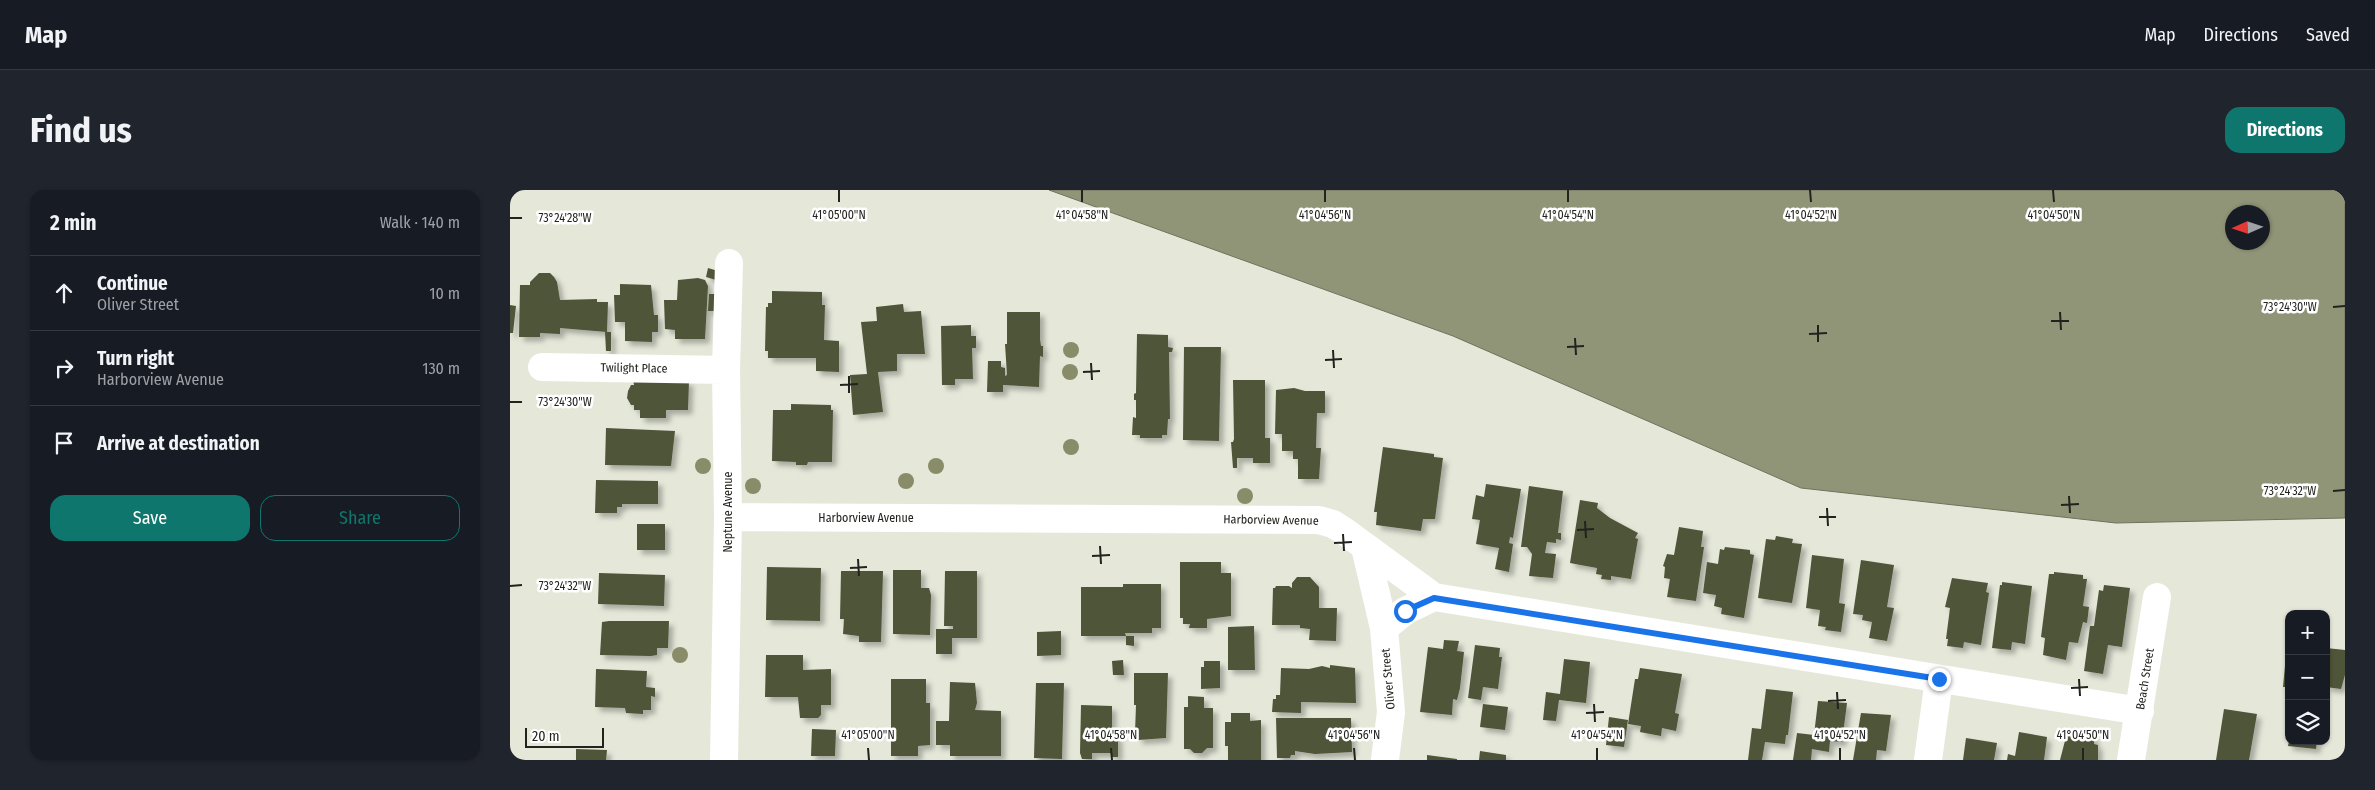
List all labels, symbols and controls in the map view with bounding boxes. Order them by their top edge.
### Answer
text: Map [25,21,67,49]
text: Map [2144,24,2176,46]
text: Directions [2204,24,2278,46]
text: Saved [2306,24,2350,46]
button: Directions [2225,107,2345,153]
text: Find us [30,109,132,151]
north arrow [2225,205,2270,250]
text: 41°05'00"N [812,208,866,222]
text: 41°04'58"N [1056,208,1108,222]
text: 41°04'56"N [1299,208,1351,222]
text: 41°04'54"N [1542,208,1594,222]
text: 41°04'52"N [1785,208,1837,222]
text: 41°04'50"N [2028,208,2080,222]
text: 2 min [50,210,97,236]
text: 73°24'28"W [538,211,592,225]
text: Walk · 140 m [380,213,460,232]
text: Continue [97,272,168,295]
icon: ahead [50,279,78,307]
text: 10 m [429,284,460,303]
text: Oliver Street [97,295,179,314]
text: 73°24'30"W [2263,300,2317,314]
text: Turn right [97,347,174,370]
icon: right [50,354,78,382]
text: 130 m [422,359,460,378]
street label: Twilight Place [600,360,668,376]
text: Harborview Avenue [97,370,224,389]
text: 73°24'30"W [538,395,592,409]
icon: arrive [50,429,78,457]
text: Arrive at destination [97,432,260,455]
street label: Neptune Avenue [721,471,735,552]
text: 73°24'32"W [2264,484,2316,498]
button: Save [50,495,250,541]
button: Share [260,495,460,541]
street label: Harborview Avenue [818,511,914,525]
street label: Harborview Avenue [1223,512,1319,528]
text: 73°24'32"W [539,579,591,593]
route start [1394,600,1417,623]
map controls [2285,610,2330,745]
button: + [2285,610,2330,655]
street label: Beach Street [2133,647,2157,711]
street label: Oliver Street [1378,648,1398,710]
button: − [2285,655,2330,700]
route end [1928,668,1951,691]
button: layers [2285,700,2330,745]
scale bar [525,725,604,748]
text: 20 m [532,728,560,745]
text: 41°05'00"N [841,728,895,742]
text: 41°04'58"N [1085,728,1137,742]
text: 41°04'56"N [1328,728,1380,742]
text: 41°04'54"N [1571,728,1623,742]
text: 41°04'52"N [1814,728,1866,742]
text: 41°04'50"N [2057,728,2109,742]

